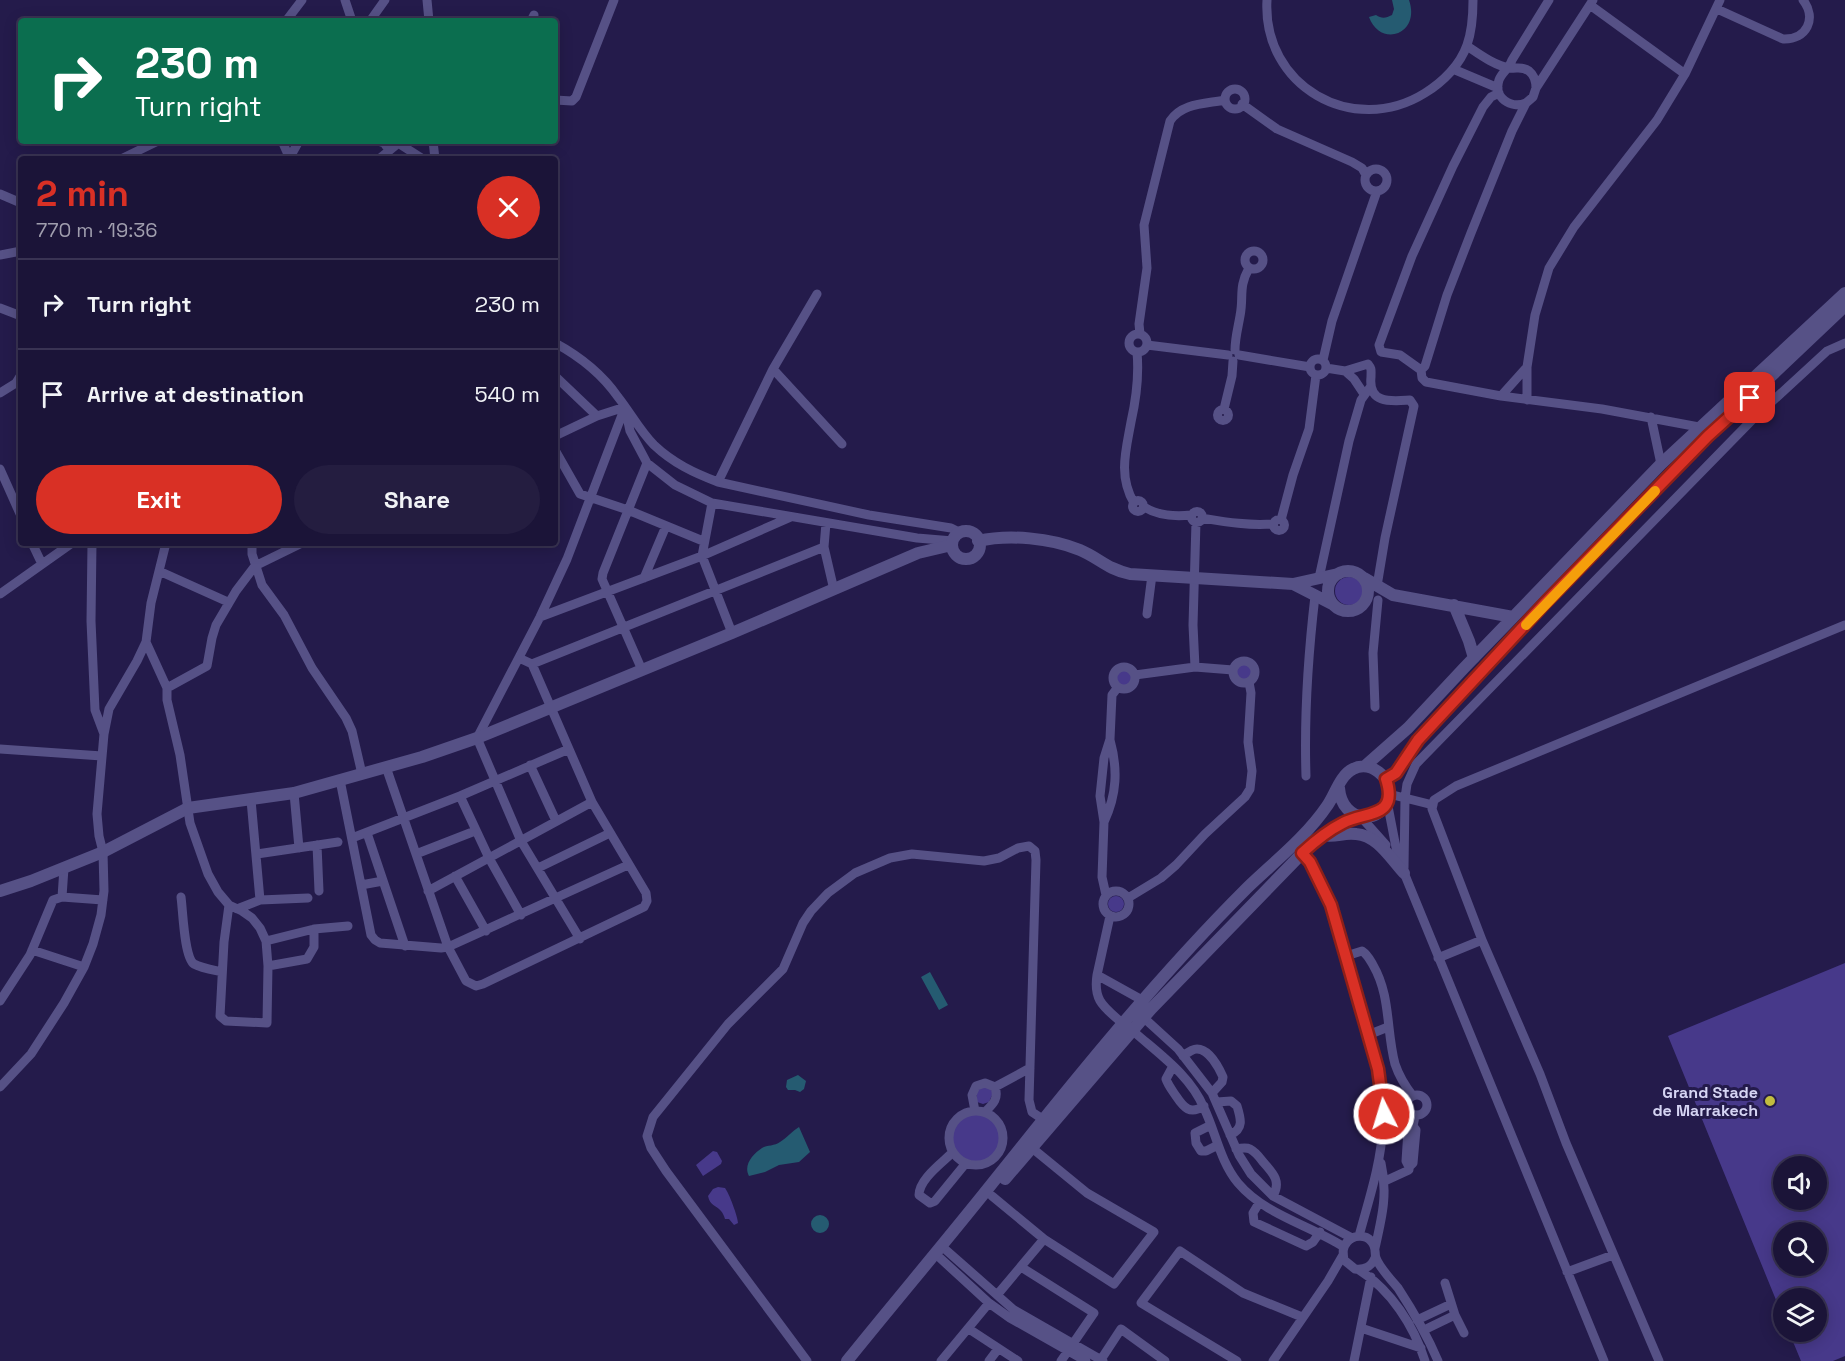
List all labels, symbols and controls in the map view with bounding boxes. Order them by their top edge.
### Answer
text: 230 m [135,37,259,90]
icon: right [36,42,114,120]
text: Turn right [135,89,262,124]
text: 2 min [36,171,129,217]
button: close [477,176,540,239]
text: 770 m · 19:36 [36,217,158,243]
icon: right [36,288,69,321]
text: Turn right [87,290,192,318]
text: 230 m [475,290,540,318]
pin [1724,372,1775,423]
icon: arrive [36,378,69,411]
text: Arrive at destination [87,380,304,408]
text: 540 m [474,380,540,408]
icon: arrive [1733,381,1766,414]
button: Exit [36,465,282,534]
button: Share [294,465,540,534]
position arrow [1352,1082,1416,1146]
place label: Grand Stade de Marrakech [1652,1082,1758,1121]
marker: Grand Stade de Marrakech [1763,1094,1777,1108]
map controls [1773,1156,1827,1342]
button: sound [1773,1156,1827,1210]
button: search [1773,1222,1827,1276]
button: layers [1773,1288,1827,1342]

